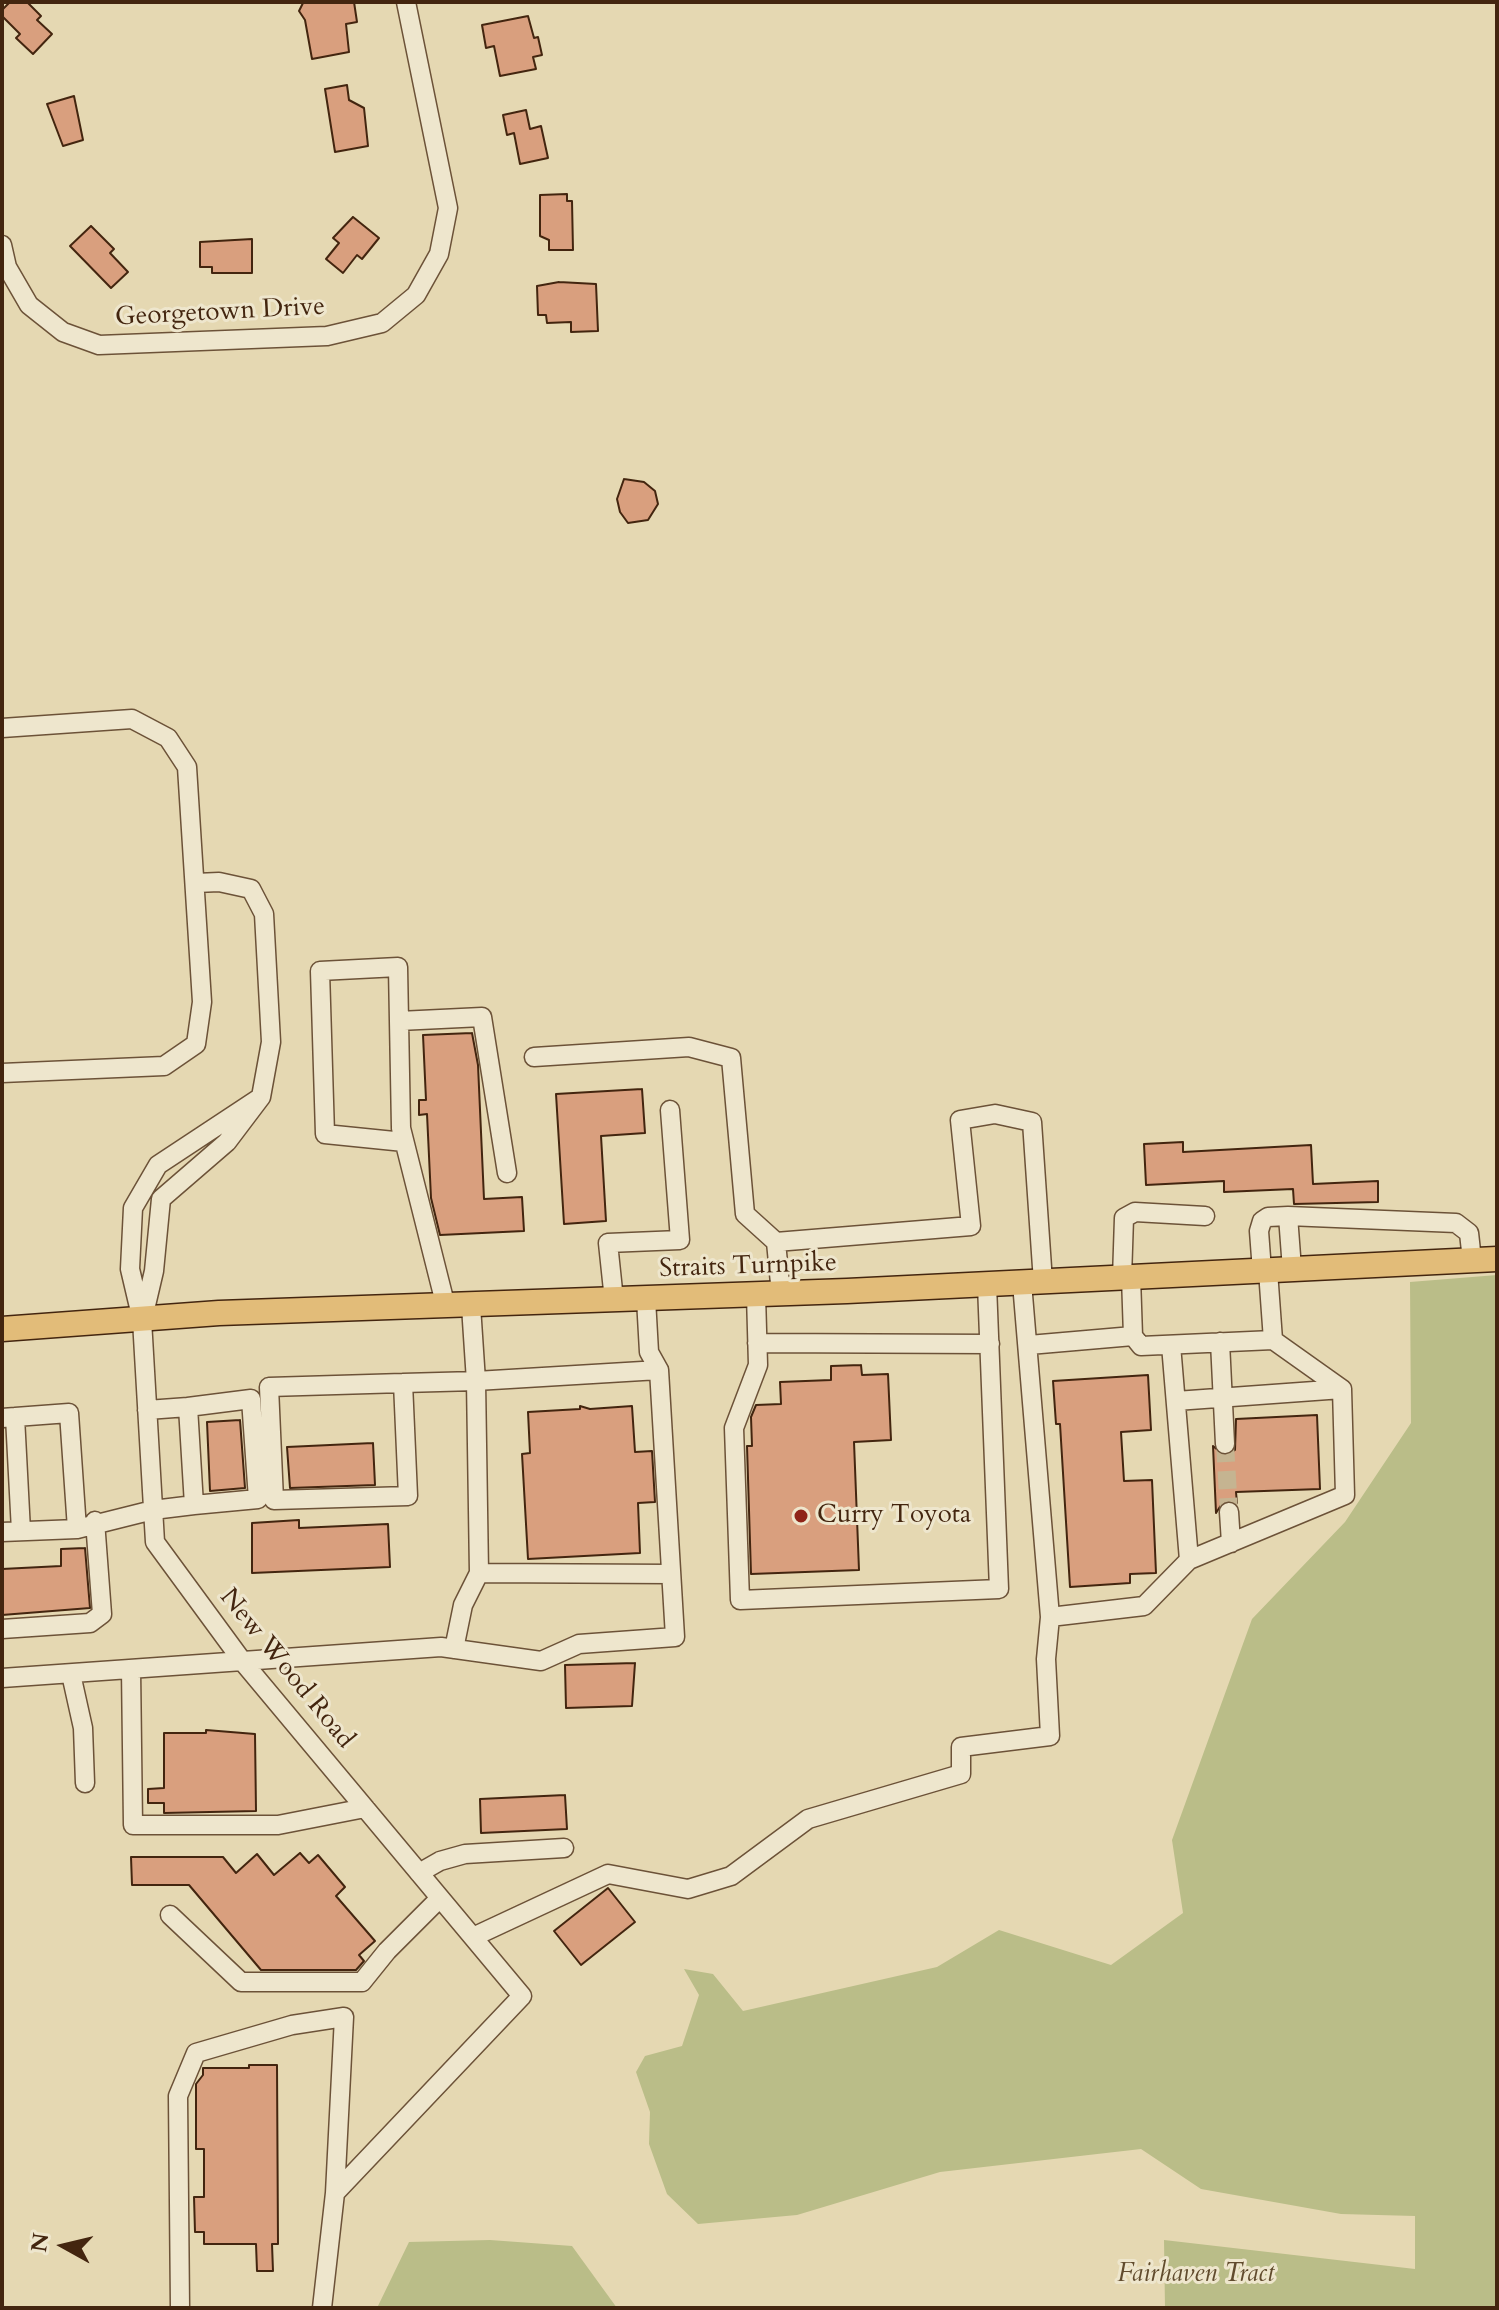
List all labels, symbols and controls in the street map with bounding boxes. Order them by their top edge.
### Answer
street label: Georgetown Drive [114,292,326,334]
street label: Straits Turnpike [659,1248,837,1286]
place label: Curry Toyota [817,1500,971,1532]
marker: Curry Toyota [792,1507,810,1525]
street label: New Wood Road [212,1583,360,1755]
north arrow [24,2206,104,2286]
text: N [24,2231,56,2254]
park label: Fairhaven Tract [1118,2259,1274,2291]

